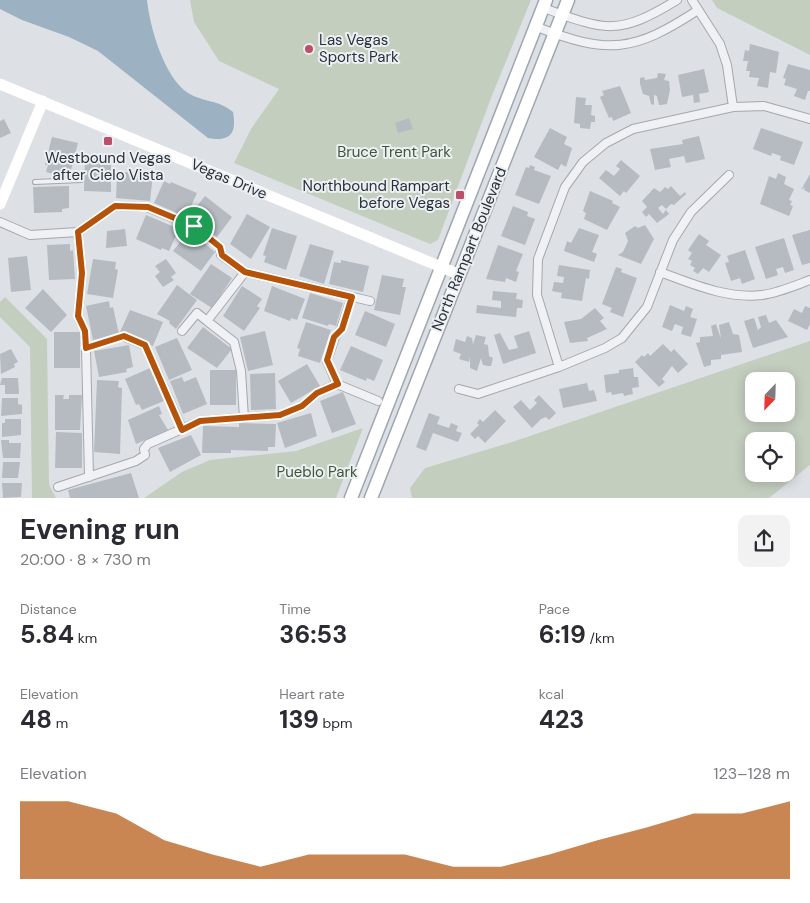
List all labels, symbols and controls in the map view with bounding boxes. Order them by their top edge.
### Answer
place label: Las Vegas Sports Park [319,30,399,67]
marker: Las Vegas Sports Park [303,43,315,55]
marker: Westbound Vegas after Cielo Vista [102,135,114,147]
park label: Bruce Trent Park [337,142,451,162]
place label: Westbound Vegas after Cielo Vista [45,148,171,185]
street label: Vegas Drive [188,154,270,204]
street label: North Rampart Boulevard [427,164,511,334]
place label: Northbound Rampart before Vegas [303,176,450,213]
marker: Northbound Rampart before Vegas [454,189,466,201]
pin [173,205,215,247]
icon: arrive [180,212,208,240]
north arrow [745,372,795,422]
map controls [745,372,795,482]
button: locate [745,432,795,482]
park label: Pueblo Park [276,462,358,482]
text: Evening run [20,511,180,548]
button: share [738,515,790,567]
text: 20:00 · 8 × 730 m [20,549,151,570]
text: Distance [20,600,77,618]
text: Time [279,600,311,618]
text: Pace [539,600,570,618]
text: 5.84 [20,618,74,651]
text: 36:53 [279,618,347,651]
text: 6:19 [539,618,586,651]
text: km [74,629,97,647]
text: /km [586,629,615,647]
text: Elevation [20,685,78,703]
text: Heart rate [279,685,345,703]
text: kcal [539,685,564,703]
text: 48 [20,703,52,736]
text: 139 [279,703,319,736]
text: 423 [539,703,584,736]
text: m [52,714,68,732]
text: bpm [319,714,353,732]
text: Elevation [20,763,87,784]
text: 123–128 m [713,763,790,784]

